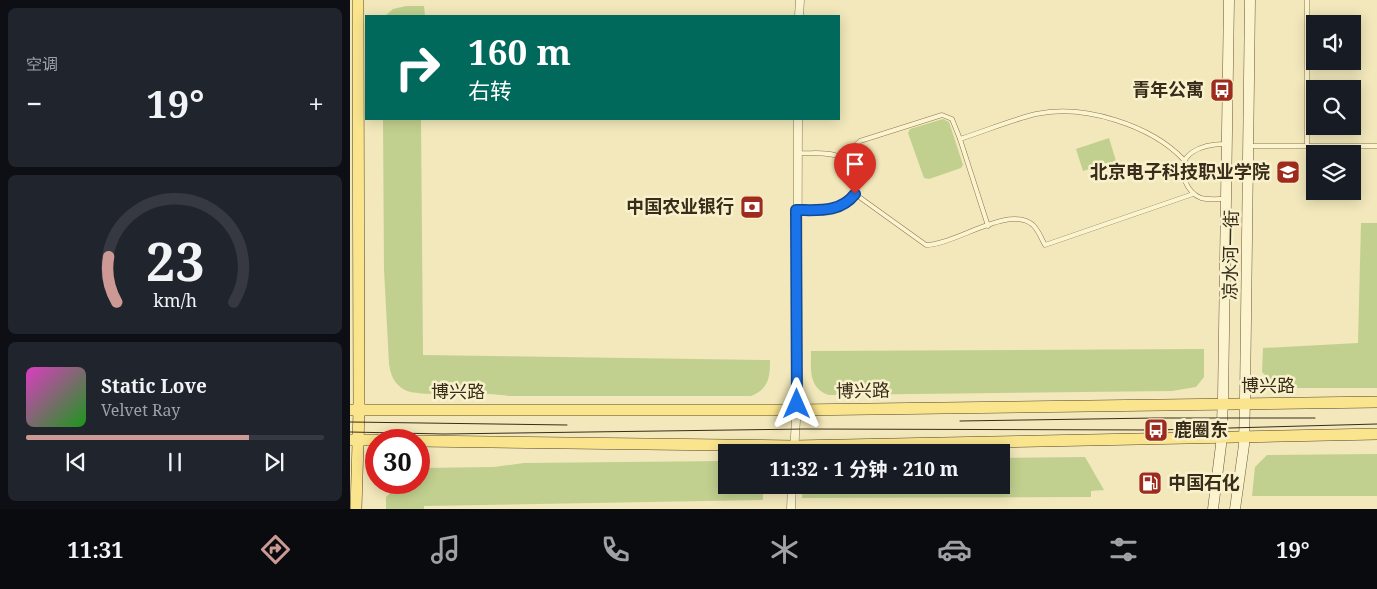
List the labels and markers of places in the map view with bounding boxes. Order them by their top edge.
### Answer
place label: 青年公寓 [1132,77,1204,101]
bus stop icon: 青年公寓 [1209,77,1235,103]
pin [834,143,876,194]
place label: 北京电子科技职业学院 [1090,159,1270,183]
school or university icon: 北京电子科技职业学院 [1275,159,1301,185]
place label: 中国农业银行 [626,194,734,218]
bank icon: 中国农业银行 [739,194,765,220]
bus stop icon: 鹿圈东 [1143,417,1169,443]
place label: 鹿圈东 [1174,417,1228,441]
fuel station icon: 中国石化 [1137,470,1163,496]
place label: 中国石化 [1168,470,1240,494]

